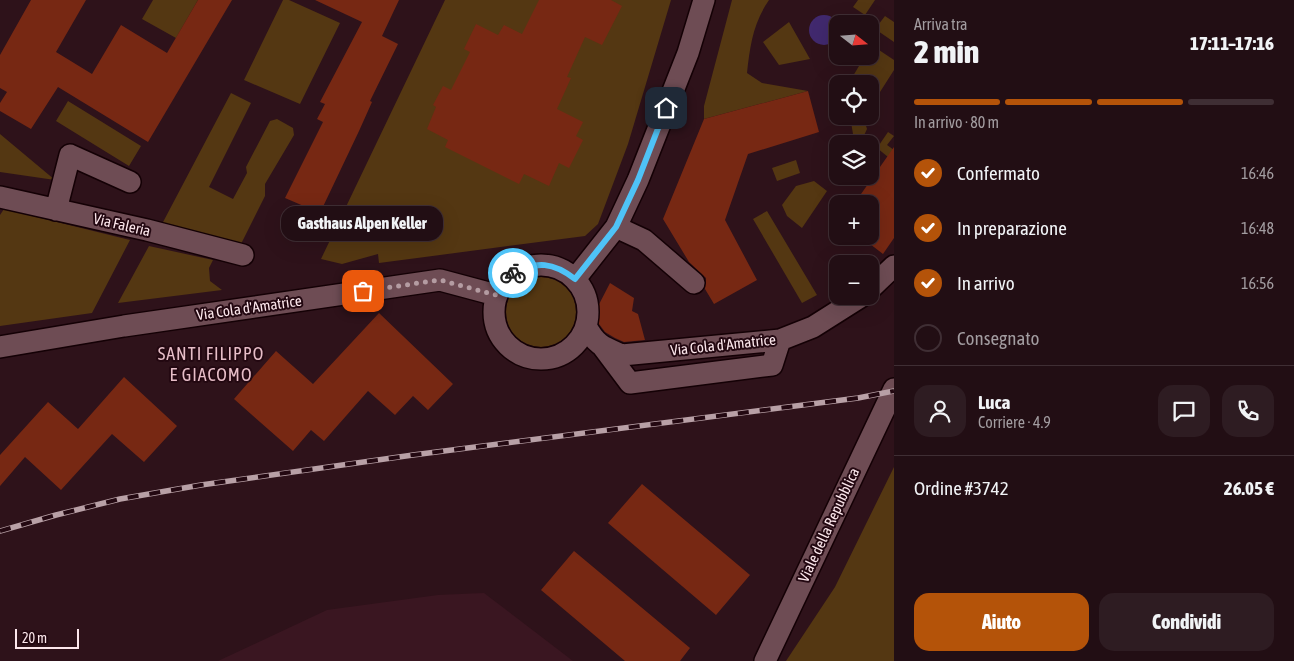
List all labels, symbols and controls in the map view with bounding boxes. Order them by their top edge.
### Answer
north arrow [829,15,879,65]
map controls [829,15,879,305]
text: Arriva tra [914,15,967,33]
text: 17:11–17:16 [1190,32,1274,54]
text: 2 min [914,33,979,70]
button: locate [829,75,879,125]
pin [645,87,687,129]
icon: home [652,94,680,122]
text: In arrivo · 80 m [914,113,999,131]
button: layers [829,135,879,185]
icon: check [914,159,942,187]
text: Confermato [957,162,1040,184]
text: 16:46 [1241,164,1274,182]
button: + [829,195,879,245]
callout: Gasthaus Alpen Keller [282,206,444,241]
street label: Via Faleria [92,210,152,239]
text: Gasthaus Alpen Keller [298,214,426,232]
icon: check [914,214,942,242]
text: In preparazione [957,217,1067,239]
text: 16:48 [1241,219,1274,237]
courier [488,248,538,298]
button: − [829,255,879,305]
icon: bike [499,259,527,287]
icon: check [914,269,942,297]
pin [342,270,384,312]
text: In arrivo [957,272,1015,294]
text: 16:56 [1241,274,1274,292]
icon: bag [349,277,377,305]
street label: Via Cola d'Amatrice [195,292,303,323]
text: Consegnato [957,327,1039,349]
street label: Via Cola d'Amatrice [669,330,777,358]
district label: SANTI FILIPPO E GIACOMO [158,343,264,385]
button: person [914,385,966,437]
button: chat [1158,385,1210,437]
button: phone [1222,385,1274,437]
text: Luca [978,391,1010,413]
text: Corriere · 4.9 [978,413,1051,431]
street label: Viale della Repubblica [795,465,863,585]
text: Ordine #3742 [914,477,1009,499]
text: 26.05 € [1224,477,1274,499]
button: Aiuto [914,593,1089,651]
button: Condividi [1099,593,1274,651]
scale bar [15,626,79,649]
text: 20 m [22,630,47,646]

